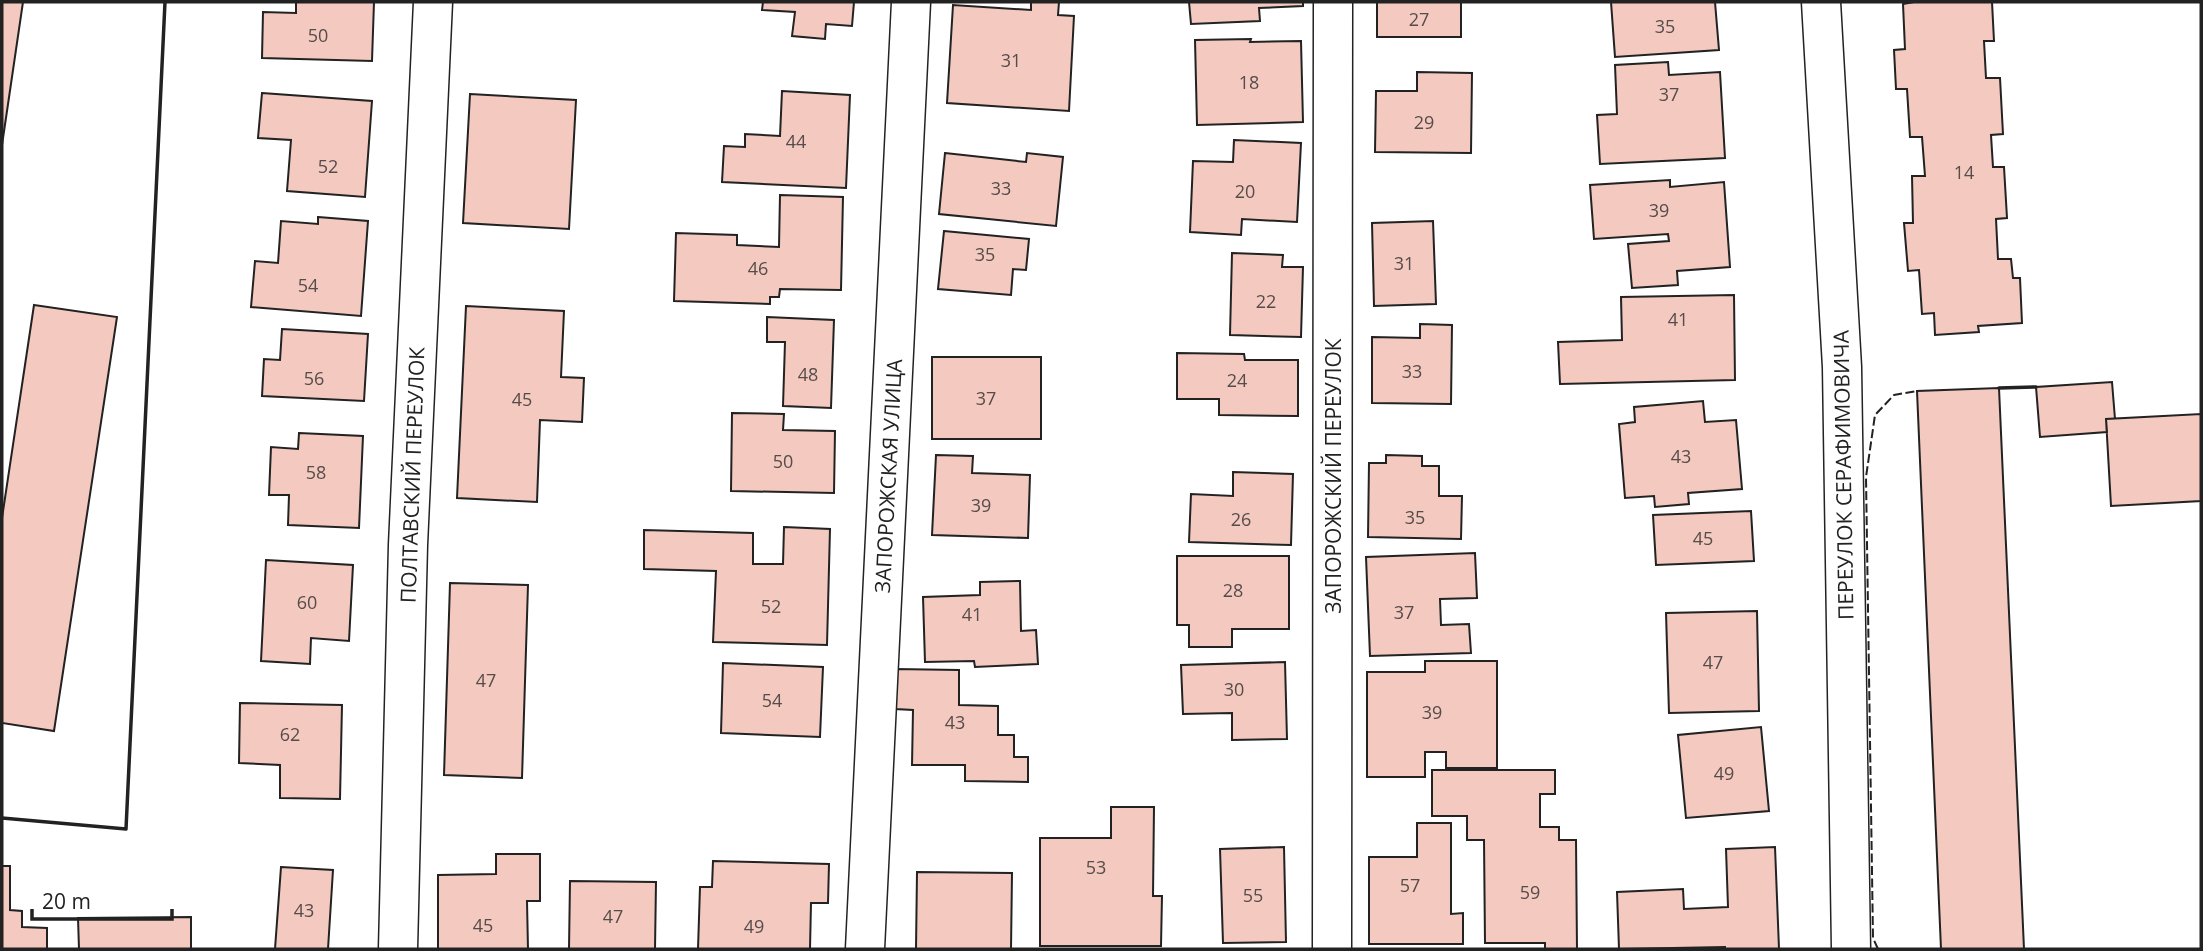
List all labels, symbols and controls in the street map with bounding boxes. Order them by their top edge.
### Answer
house number: 27 [1409,7,1429,31]
house number: 35 [1655,14,1675,38]
house number: 50 [308,23,328,47]
house number: 31 [1001,48,1021,72]
house number: 18 [1239,70,1259,94]
house number: 37 [1659,82,1679,106]
house number: 29 [1414,110,1434,134]
house number: 44 [786,129,806,153]
house number: 52 [318,154,338,178]
house number: 14 [1954,160,1974,184]
house number: 33 [991,176,1011,200]
house number: 20 [1235,179,1255,203]
house number: 39 [1649,198,1669,222]
house number: 35 [975,242,995,266]
house number: 31 [1394,251,1414,275]
house number: 46 [748,256,768,280]
house number: 54 [298,273,318,297]
house number: 22 [1256,289,1276,313]
house number: 41 [1668,307,1688,331]
street label: ПЕРЕУЛОК СЕРАФИМОВИЧА [1826,329,1860,620]
street label: ЗАПОРОЖСКИЙ ПЕРЕУЛОК [1319,338,1347,614]
street label: ПОЛТАВСКИЙ ПЕРЕУЛОК [394,346,430,604]
street label: ЗАПОРОЖСКАЯ УЛИЦА [868,358,908,594]
house number: 33 [1402,359,1422,383]
house number: 48 [798,362,818,386]
house number: 56 [304,366,324,390]
house number: 24 [1227,368,1247,392]
house number: 37 [976,386,996,410]
house number: 45 [512,387,532,411]
house number: 43 [1671,444,1691,468]
house number: 50 [773,449,793,473]
house number: 58 [306,460,326,484]
house number: 39 [971,493,991,517]
house number: 35 [1405,505,1425,529]
house number: 26 [1231,507,1251,531]
house number: 45 [1693,526,1713,550]
house number: 28 [1223,578,1243,602]
house number: 60 [297,590,317,614]
house number: 52 [761,594,781,618]
house number: 37 [1394,600,1414,624]
house number: 41 [962,602,982,626]
house number: 47 [1703,650,1723,674]
house number: 47 [476,668,496,692]
house number: 30 [1224,677,1244,701]
house number: 54 [762,688,782,712]
house number: 39 [1422,700,1442,724]
house number: 43 [945,710,965,734]
house number: 62 [280,722,300,746]
house number: 49 [1714,761,1734,785]
house number: 53 [1086,855,1106,879]
house number: 57 [1400,873,1420,897]
scale bar [32,878,172,922]
house number: 59 [1520,880,1540,904]
house number: 55 [1243,883,1263,907]
text: 20 m [42,887,91,915]
house number: 43 [294,898,314,922]
house number: 47 [603,904,623,928]
house number: 45 [473,913,493,937]
house number: 49 [744,914,764,938]

